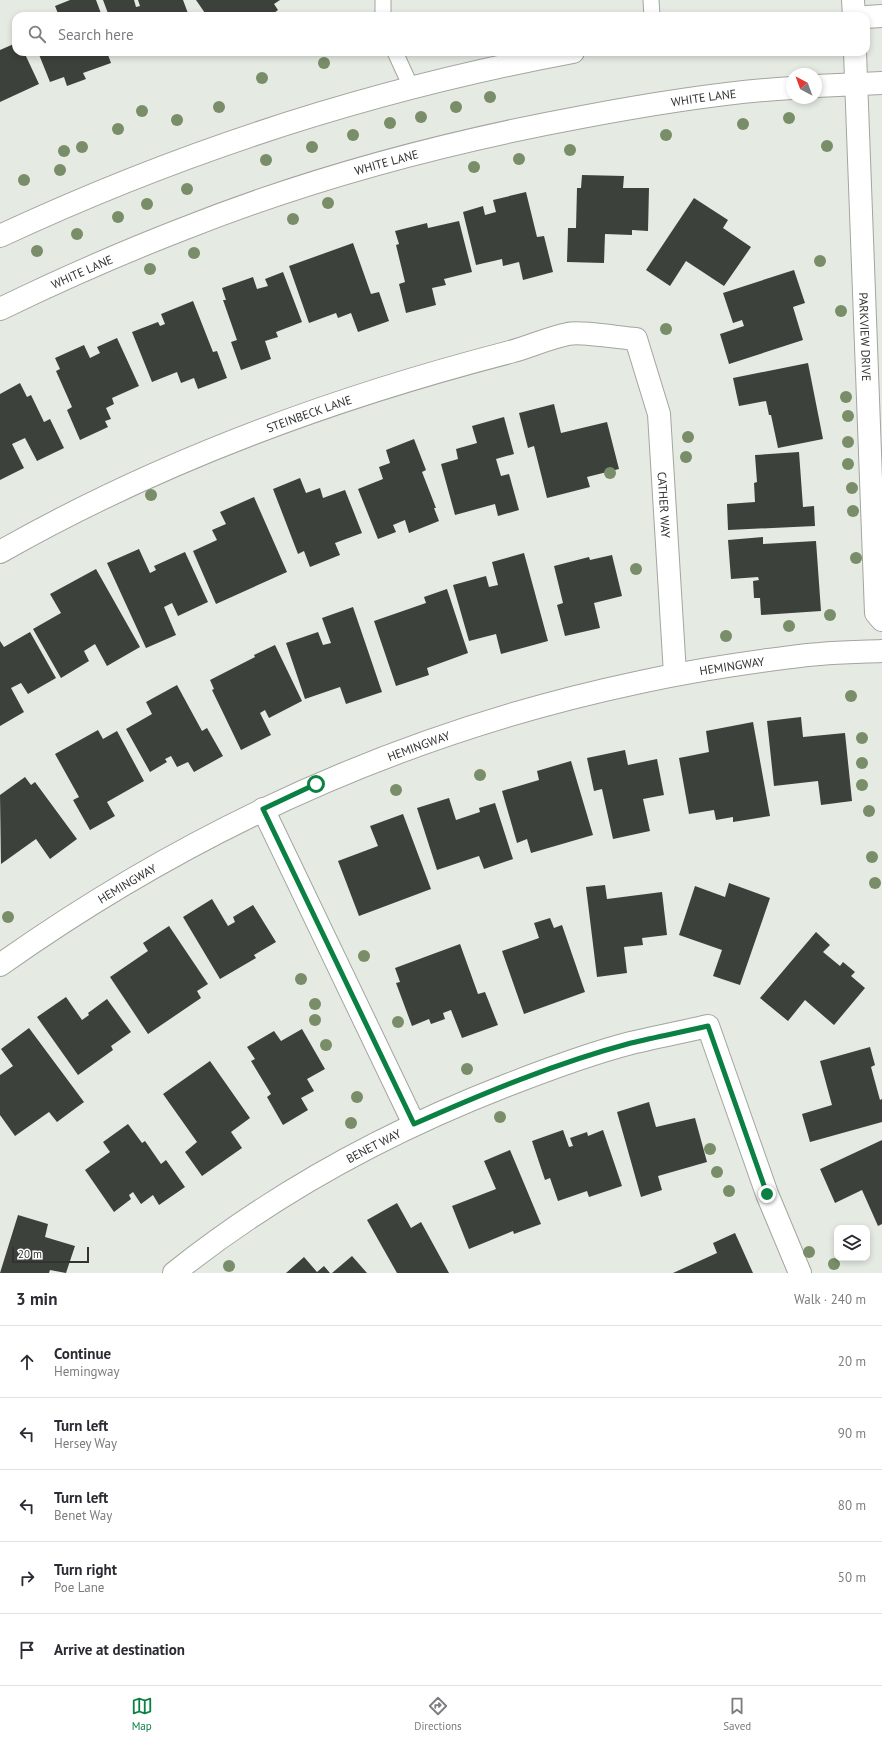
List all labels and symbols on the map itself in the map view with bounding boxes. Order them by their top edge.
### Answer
north arrow [786,68,822,104]
street label: WHITE LANE [670,85,737,109]
street label: WHITE LANE [353,146,420,178]
street label: WHITE LANE [49,251,115,291]
street label: PARKVIEW DRIVE [857,292,875,381]
street label: STEINBECK LANE [264,391,353,435]
street label: CATHER WAY [655,471,674,539]
street label: HEMINGWAY [698,653,766,678]
street label: HEMINGWAY [385,727,452,764]
route start [307,775,325,793]
street label: HEMINGWAY [95,860,159,906]
street label: BENET WAY [343,1125,403,1166]
route end [758,1185,776,1203]
scale bar [12,1245,89,1264]

